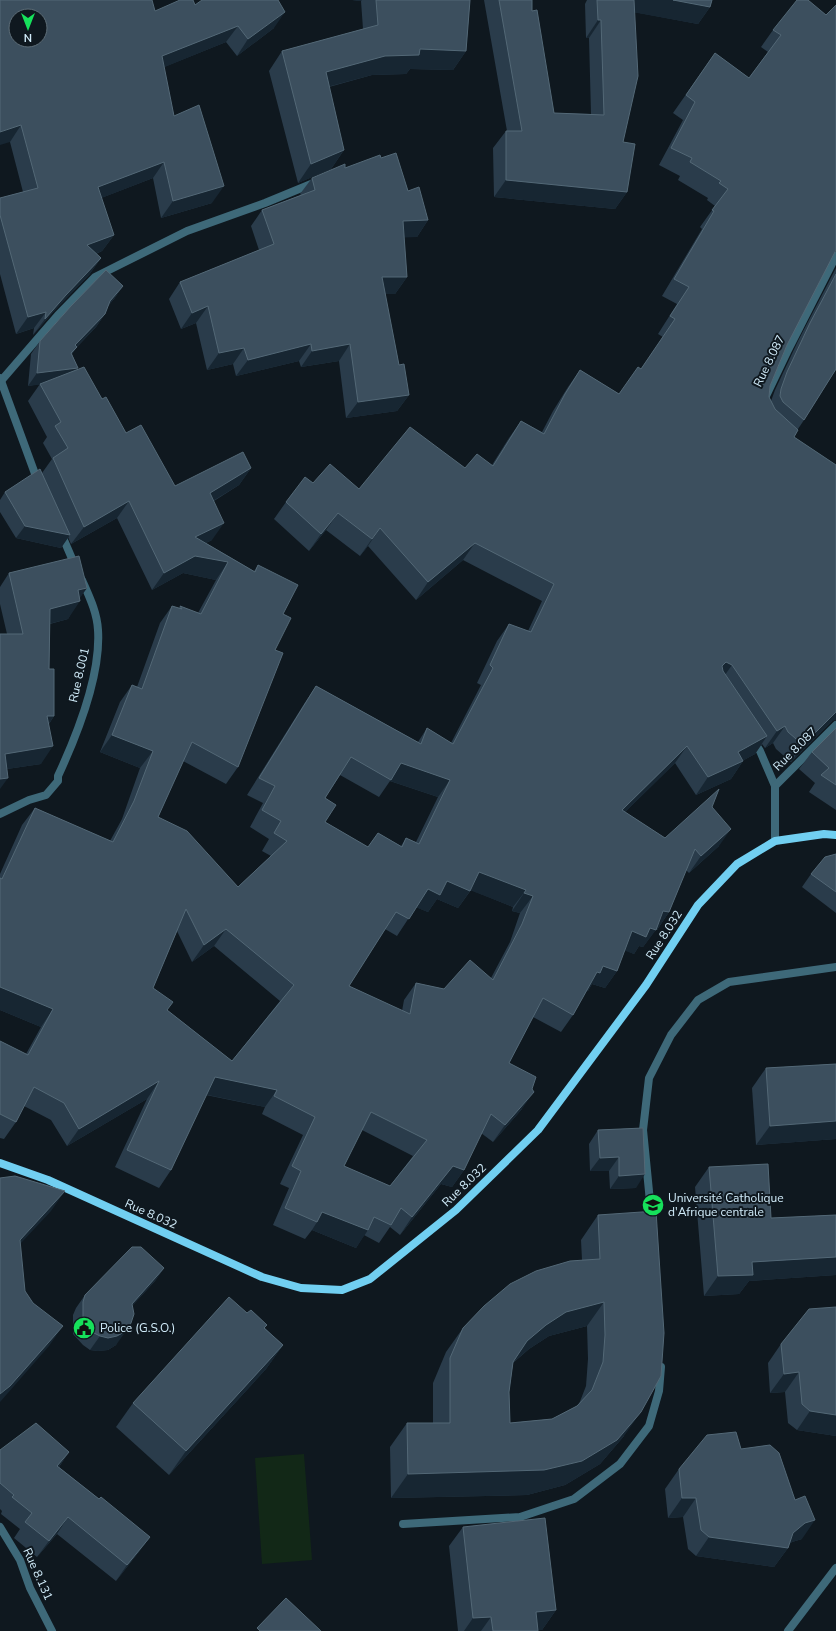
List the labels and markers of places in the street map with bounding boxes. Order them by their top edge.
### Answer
place label: Université Catholique d'Afrique centrale [668,1190,784,1220]
school or university icon: Université Catholique d'Afrique centrale [640,1192,666,1218]
public building icon: Police (G.S.O.) [71,1315,97,1341]
place label: Police (G.S.O.) [100,1320,175,1336]

